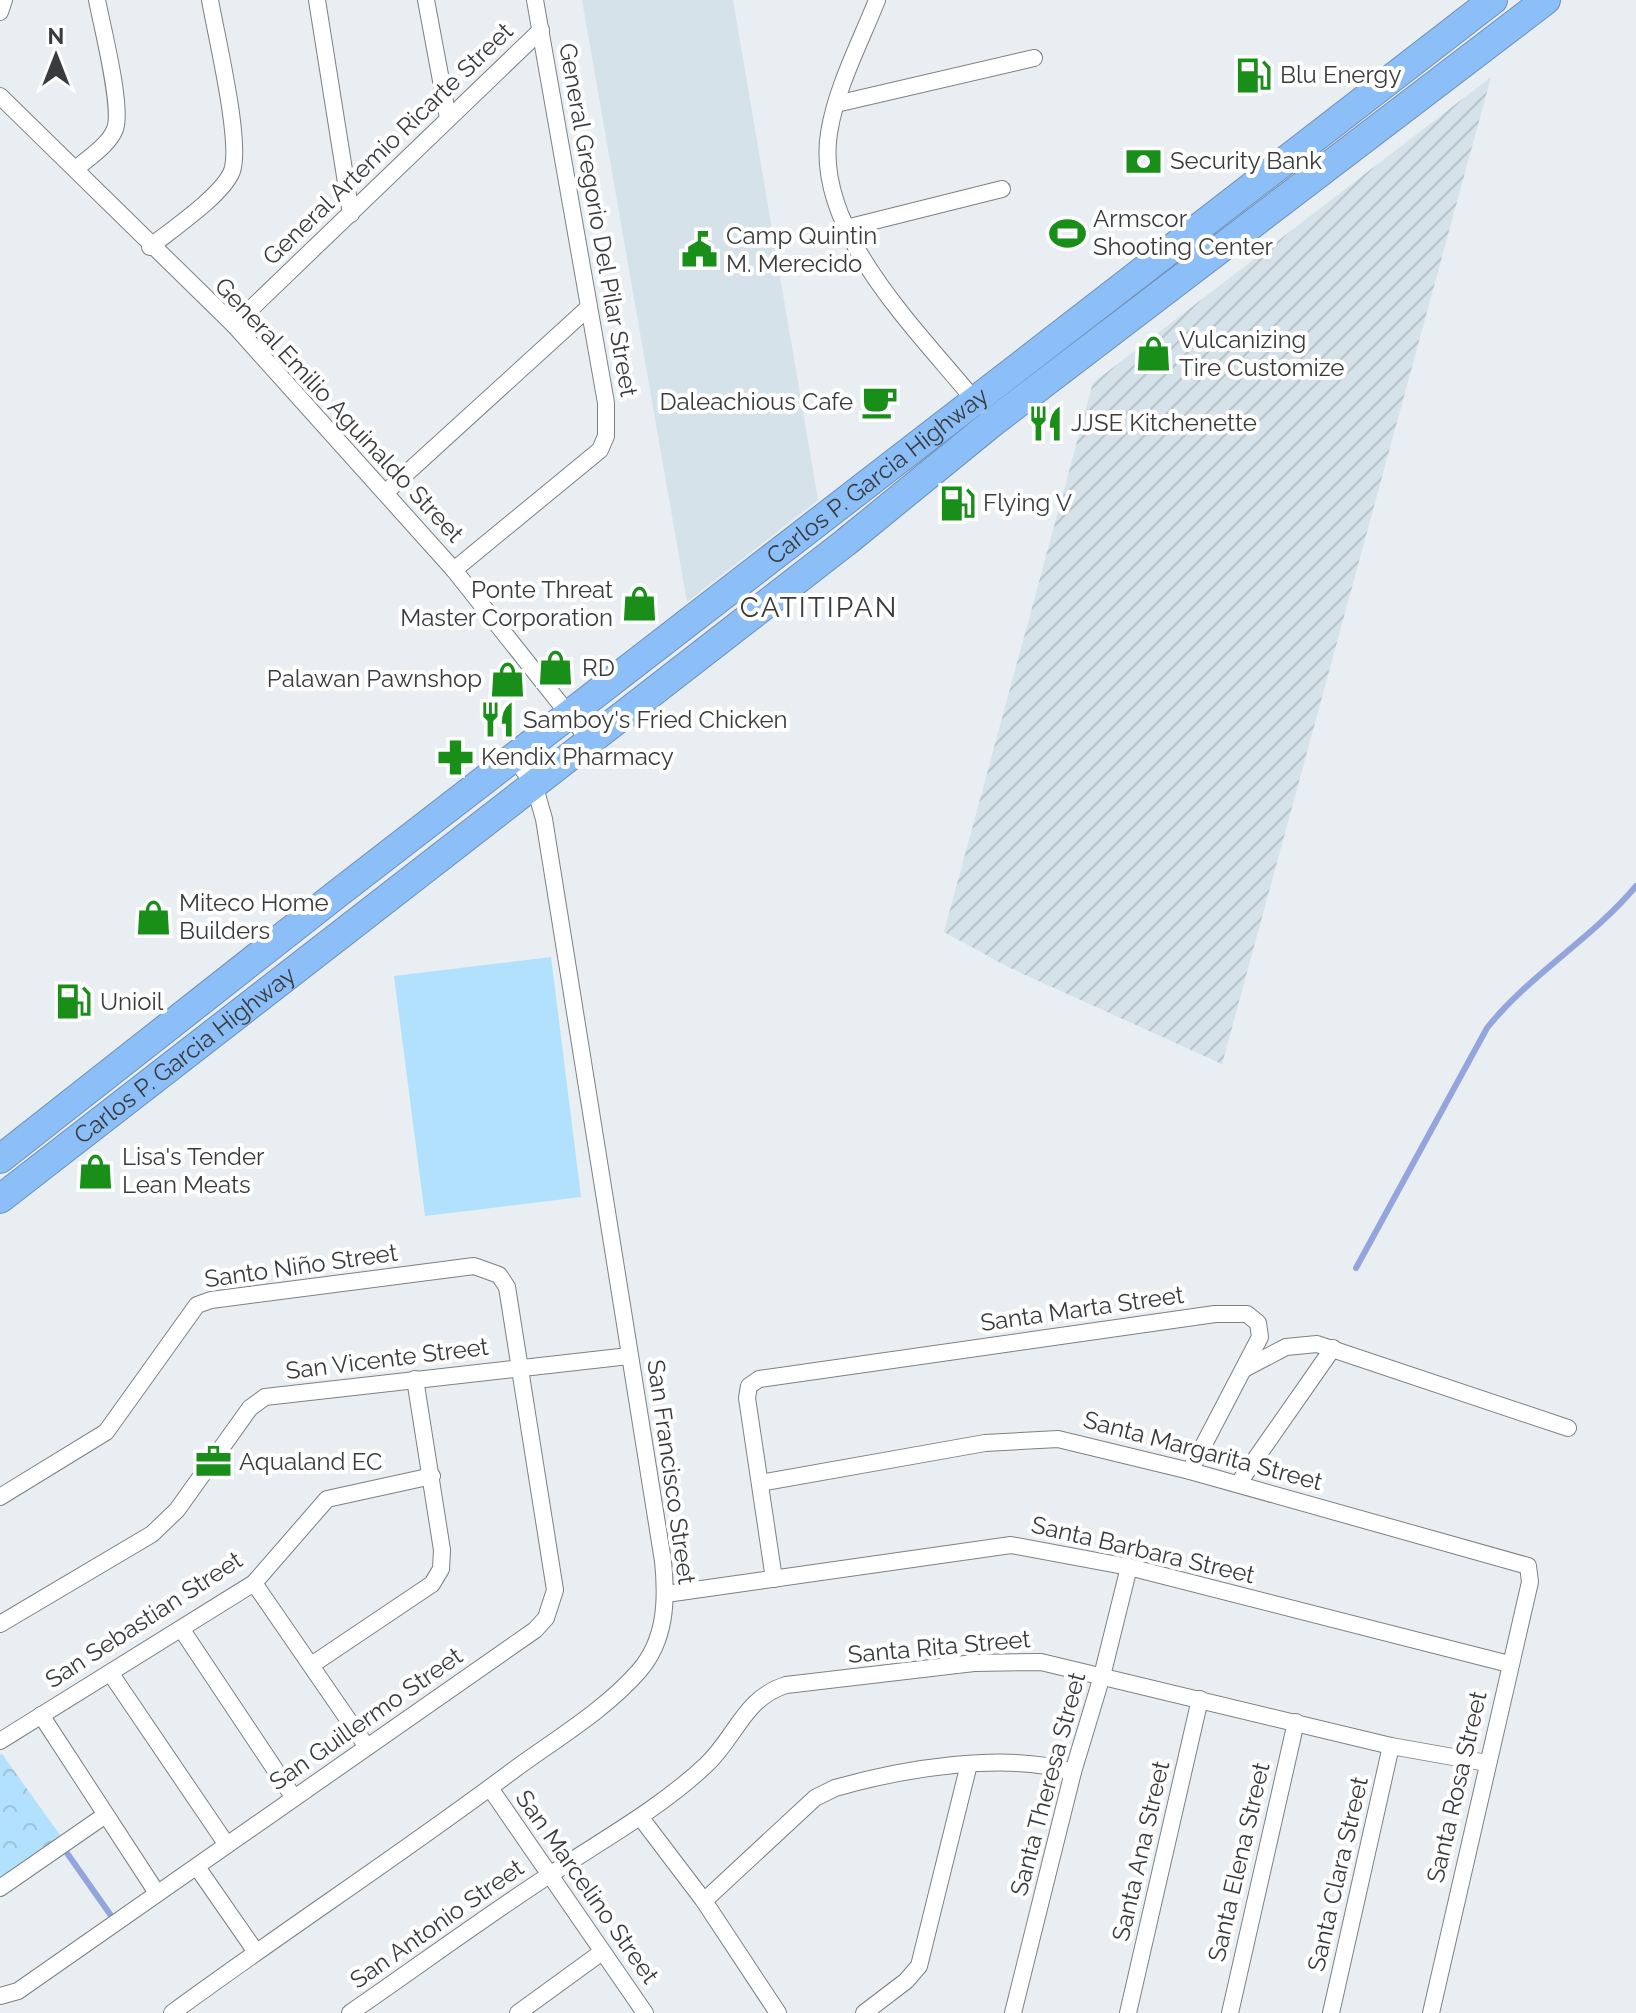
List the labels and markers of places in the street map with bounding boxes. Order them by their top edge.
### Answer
fuel station icon: Blu Energy [1235,56,1273,94]
place label: Blu Energy [1280,60,1401,89]
bank icon: Security Bank [1125,142,1163,180]
place label: Security Bank [1170,146,1322,175]
place label: Armscor Shooting Center [1093,204,1273,261]
sports icon: Armscor Shooting Center [1048,214,1086,252]
place label: Camp Quintin M. Merecido [726,221,877,278]
public building icon: Camp Quintin M. Merecido [681,231,719,269]
place label: Vulcanizing Tire Customize [1179,325,1344,382]
shop icon: Vulcanizing Tire Customize [1134,335,1172,373]
cafe icon: Daleachious Cafe [860,383,898,421]
place label: Daleachious Cafe [659,387,853,416]
restaurant icon: JJSE Kitchenette [1026,404,1064,442]
place label: JJSE Kitchenette [1071,408,1257,437]
fuel station icon: Flying V [938,484,976,522]
place label: Flying V [983,488,1072,517]
place label: Ponte Threat Master Corporation [400,575,613,632]
shop icon: Ponte Threat Master Corporation [620,585,658,623]
shop icon: RD [537,649,575,687]
place label: RD [582,653,615,682]
shop icon: Palawan Pawnshop [489,660,527,698]
place label: Palawan Pawnshop [267,664,482,693]
restaurant icon: Samboy's Fried Chicken [478,701,516,739]
place label: Samboy's Fried Chicken [523,705,788,734]
pharmacy icon: Kendix Pharmacy [436,738,474,776]
place label: Kendix Pharmacy [481,742,674,771]
place label: Miteco Home Builders [179,888,329,945]
shop icon: Miteco Home Builders [134,898,172,936]
fuel station icon: Unioil [55,983,93,1021]
place label: Unioil [100,987,164,1016]
place label: Lisa's Tender Lean Meats [122,1142,265,1199]
shop icon: Lisa's Tender Lean Meats [77,1152,115,1190]
office icon: Aqualand EC [194,1443,232,1481]
place label: Aqualand EC [239,1447,382,1476]

